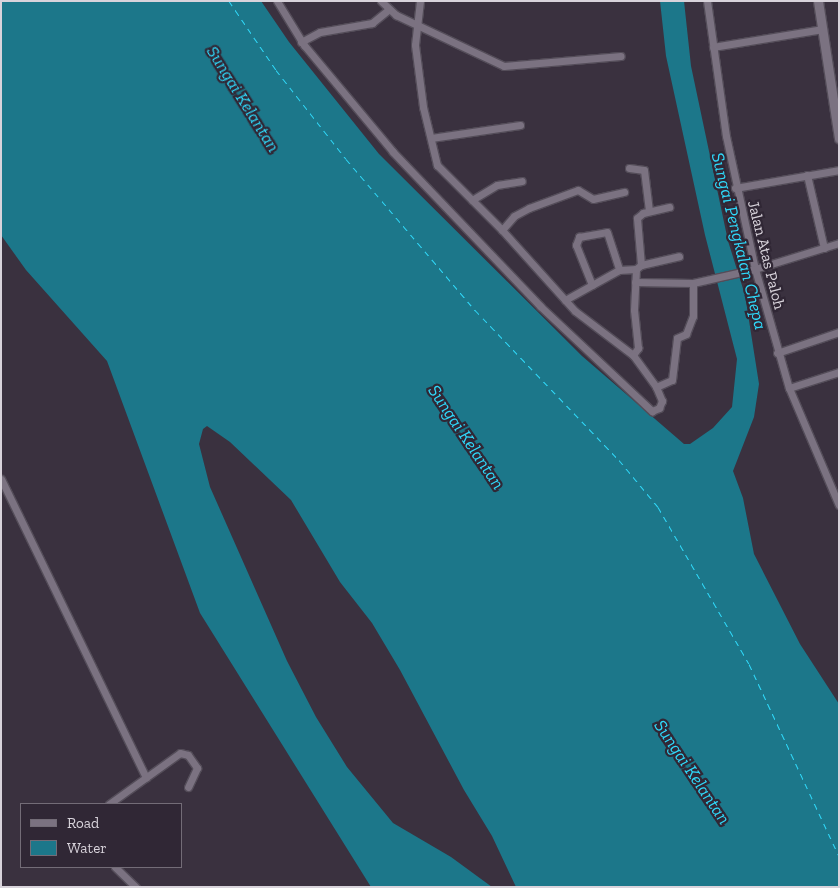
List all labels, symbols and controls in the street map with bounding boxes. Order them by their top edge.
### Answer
water label: Sungai Kelantan [202,42,284,156]
water label: Sungai Pengkalan Chepa [707,150,771,332]
street label: Jalan Atas Paloh [743,198,789,312]
water label: Sungai Kelantan [423,381,509,493]
water label: Sungai Kelantan [649,716,735,828]
legend [20,803,182,868]
text: Road [67,814,99,832]
text: Water [67,839,107,857]

